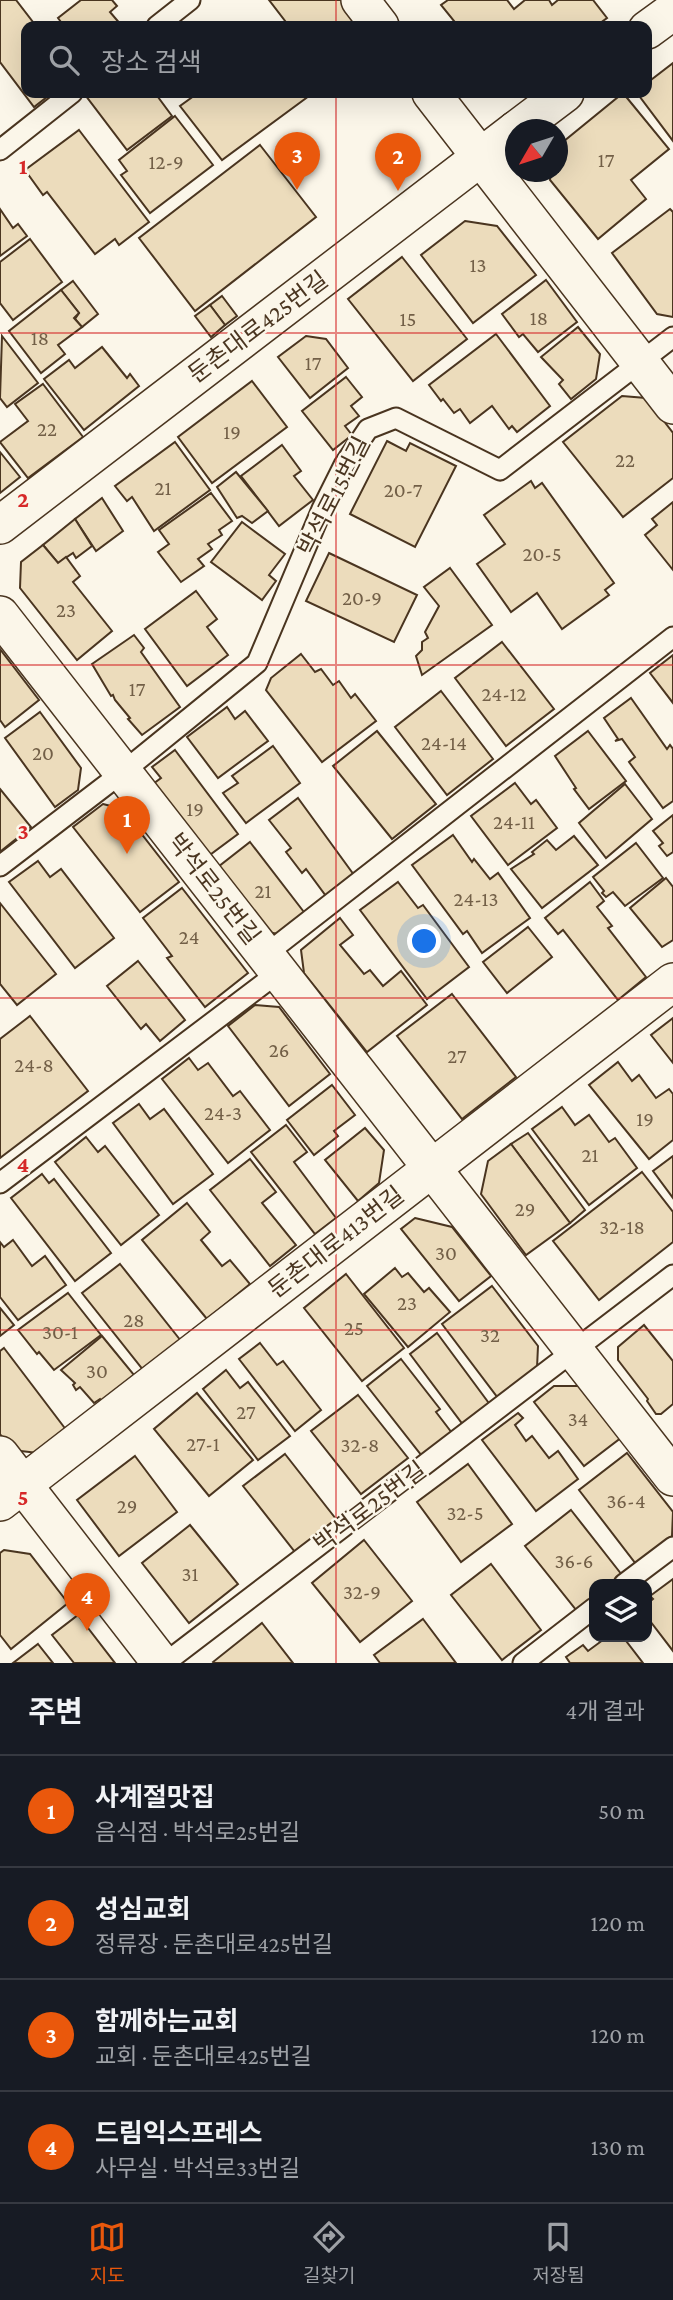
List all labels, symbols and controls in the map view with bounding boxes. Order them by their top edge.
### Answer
search box [21,21,652,98]
icon: search [45,41,83,79]
text: 장소 검색 [101,48,202,77]
north arrow [505,119,568,182]
pin: 3 [274,132,320,190]
pin: 2 [375,133,421,191]
house number: 17 [598,148,615,172]
house number: 12-9 [148,150,184,174]
text: 1 [19,153,28,179]
house number: 13 [470,253,486,277]
street label: 둔촌대로425번길 [183,265,333,388]
house number: 18 [530,306,548,330]
house number: 15 [400,307,416,331]
house number: 18 [31,326,49,350]
house number: 17 [305,351,322,375]
house number: 22 [37,417,57,441]
house number: 19 [223,420,241,444]
street label: 박석로15번길 [292,432,375,560]
house number: 22 [615,448,635,472]
house number: 21 [155,476,172,500]
house number: 20-7 [384,478,423,502]
text: 2 [17,486,29,512]
house number: 20-5 [522,542,562,566]
house number: 20-9 [342,586,382,610]
house number: 23 [56,598,76,622]
house number: 17 [129,677,146,701]
house number: 24-12 [481,682,527,706]
house number: 24-14 [421,731,467,755]
house number: 20 [32,741,54,765]
pin: 1 [104,796,150,854]
house number: 19 [186,797,204,821]
house number: 24-11 [493,810,535,834]
text: 3 [17,818,29,844]
street label: 박석로25번길 [163,828,266,949]
house number: 21 [255,879,272,903]
house number: 24-13 [453,887,499,911]
your location [407,924,441,958]
house number: 24 [179,925,199,949]
house number: 26 [269,1038,289,1062]
house number: 27 [447,1044,467,1068]
house number: 24-8 [14,1053,54,1077]
house number: 24-3 [204,1101,242,1125]
house number: 19 [636,1107,654,1131]
house number: 21 [582,1143,599,1167]
text: 4 [17,1151,29,1177]
street label: 둔촌대로413번길 [263,1180,409,1303]
house number: 29 [515,1197,535,1221]
house number: 32-18 [599,1215,645,1239]
house number: 30 [435,1241,457,1265]
house number: 23 [397,1291,417,1315]
house number: 28 [123,1308,145,1332]
house number: 25 [344,1316,364,1340]
house number: 30-1 [42,1320,78,1344]
house number: 32 [480,1323,500,1347]
house number: 30 [86,1359,108,1383]
house number: 27 [236,1400,256,1424]
house number: 34 [568,1407,588,1431]
house number: 27-1 [186,1432,220,1456]
house number: 32-8 [341,1433,379,1457]
street label: 박석로25번길 [308,1456,431,1557]
text: 5 [17,1484,29,1510]
house number: 36-4 [606,1489,646,1513]
house number: 29 [117,1494,137,1518]
house number: 32-5 [446,1501,484,1525]
house number: 36-6 [555,1549,593,1573]
house number: 31 [182,1562,198,1586]
pin: 4 [64,1573,110,1631]
map controls [589,1579,652,1642]
button: layers [589,1579,652,1642]
house number: 32-9 [343,1580,381,1604]
text: 주변 [28,1695,83,1728]
text: 4개 결과 [565,1698,645,1724]
text: 사계절맛집 [95,1783,215,1812]
text: 1 [47,1798,55,1824]
text: 50 m [598,1798,645,1824]
text: 음식점 · 박석로25번길 [95,1819,300,1845]
text: 성심교회 [95,1895,191,1924]
text: 2 [45,1910,57,1936]
text: 120 m [591,1910,645,1936]
text: 정류장 · 둔촌대로425번길 [95,1931,333,1957]
text: 함께하는교회 [95,2007,239,2036]
text: 3 [45,2022,57,2048]
text: 120 m [591,2022,645,2048]
text: 교회 · 둔촌대로425번길 [95,2043,312,2069]
text: 드림익스프레스 [95,2119,262,2148]
text: 4 [45,2134,57,2160]
text: 130 m [591,2134,645,2160]
text: 사무실 · 박석로33번길 [95,2155,300,2181]
tab: 지도 [88,2218,126,2287]
tab: 길찾기 [303,2218,355,2287]
tab: 저장됨 [532,2218,585,2287]

